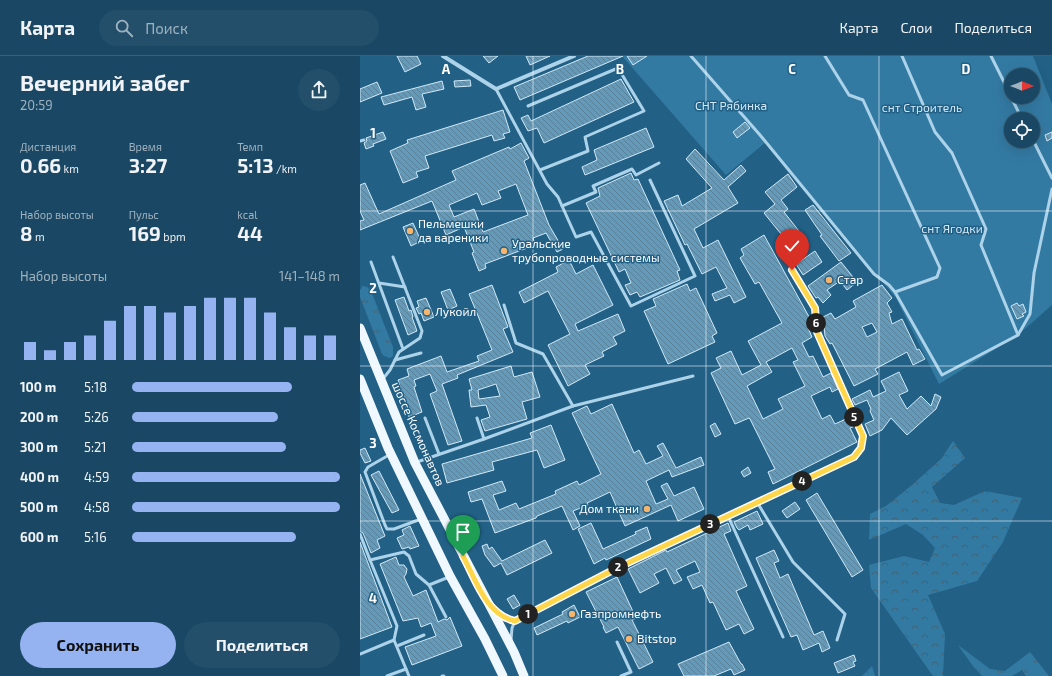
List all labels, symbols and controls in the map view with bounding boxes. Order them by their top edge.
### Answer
search box [99,10,379,46]
text: Карта [20,16,75,39]
icon: search [113,17,135,39]
text: Поиск [145,19,188,37]
text: Карта [839,19,878,36]
text: Слои [900,19,932,36]
text: Поделиться [954,19,1032,36]
text: A [442,61,451,77]
text: B [616,61,624,77]
text: C [788,61,796,77]
text: D [962,61,971,77]
north arrow [1004,68,1040,104]
map controls [1004,68,1040,148]
text: Вечерний забег [20,69,189,95]
button: share [298,69,340,111]
text: 20:59 [20,97,53,113]
park label: СНТ Рябинка [695,98,767,112]
park label: снт Строитель [882,100,962,114]
button: locate [1004,112,1040,148]
text: 1 [370,125,376,141]
text: Дистанция [20,140,76,153]
text: Время [129,140,162,153]
text: Темп [237,140,263,153]
text: 0.66 [20,153,61,177]
text: 3:27 [129,153,167,177]
text: 5:13 [237,153,274,177]
text: km [61,162,79,175]
text: /km [274,162,297,175]
text: Набор высоты [20,208,94,221]
text: Пульс [129,208,159,221]
text: kcal [237,208,257,221]
place label: Пельмешки да вареники [418,216,489,244]
text: 8 [20,221,32,245]
text: 169 [129,221,161,245]
text: 44 [237,221,263,245]
park label: снт Ягодки [921,221,983,235]
marker: Пельмешки да вареники [405,226,415,236]
pin [775,229,809,270]
text: m [32,230,45,243]
text: bpm [161,230,186,243]
icon: check [781,235,803,257]
place label: Уральские трубопроводные системы [512,236,660,265]
marker: Уральские трубопроводные системы [499,246,509,256]
text: Набор высоты [20,268,107,284]
text: 141–148 m [279,268,340,284]
place label: Стар [837,272,863,286]
marker: Стар [824,275,834,285]
text: 2 [369,280,377,296]
place label: Лукойл [435,304,476,319]
marker: Лукойл [422,307,432,317]
pin: 6 [806,313,826,333]
text: 6 [813,316,819,329]
text: 100 m [20,379,56,395]
text: 5:18 [84,379,107,395]
street label: шоссе Космонавтов [390,379,448,488]
pin: 5 [844,407,864,427]
text: 200 m [20,409,58,425]
text: 5:26 [84,409,109,425]
text: 5 [851,410,857,423]
text: 3 [369,435,377,451]
text: 300 m [20,439,58,455]
text: 5:21 [84,439,107,455]
text: 400 m [20,469,59,485]
text: 4:59 [84,469,109,485]
pin: 4 [792,471,812,491]
text: 4 [798,474,806,487]
text: 500 m [20,499,58,515]
text: 4:58 [84,499,110,515]
place label: Дом ткани [579,501,639,515]
marker: Дом ткани [642,504,652,514]
pin: 3 [700,514,720,534]
pin [446,515,480,556]
text: 3 [707,517,713,530]
icon: arrive [452,521,474,543]
text: 600 m [20,529,58,545]
text: 5:16 [84,529,107,545]
pin: 2 [608,557,628,577]
text: 2 [615,560,621,573]
text: 4 [369,590,377,606]
pin: 1 [518,604,538,624]
place label: Газпромнефть [580,606,661,620]
text: 1 [526,607,530,620]
marker: Газпромнефть [567,609,577,619]
button: Сохранить [20,622,176,668]
button: Поделиться [184,622,340,668]
place label: Bitstop [637,631,676,645]
marker: Bitstop [624,634,634,644]

